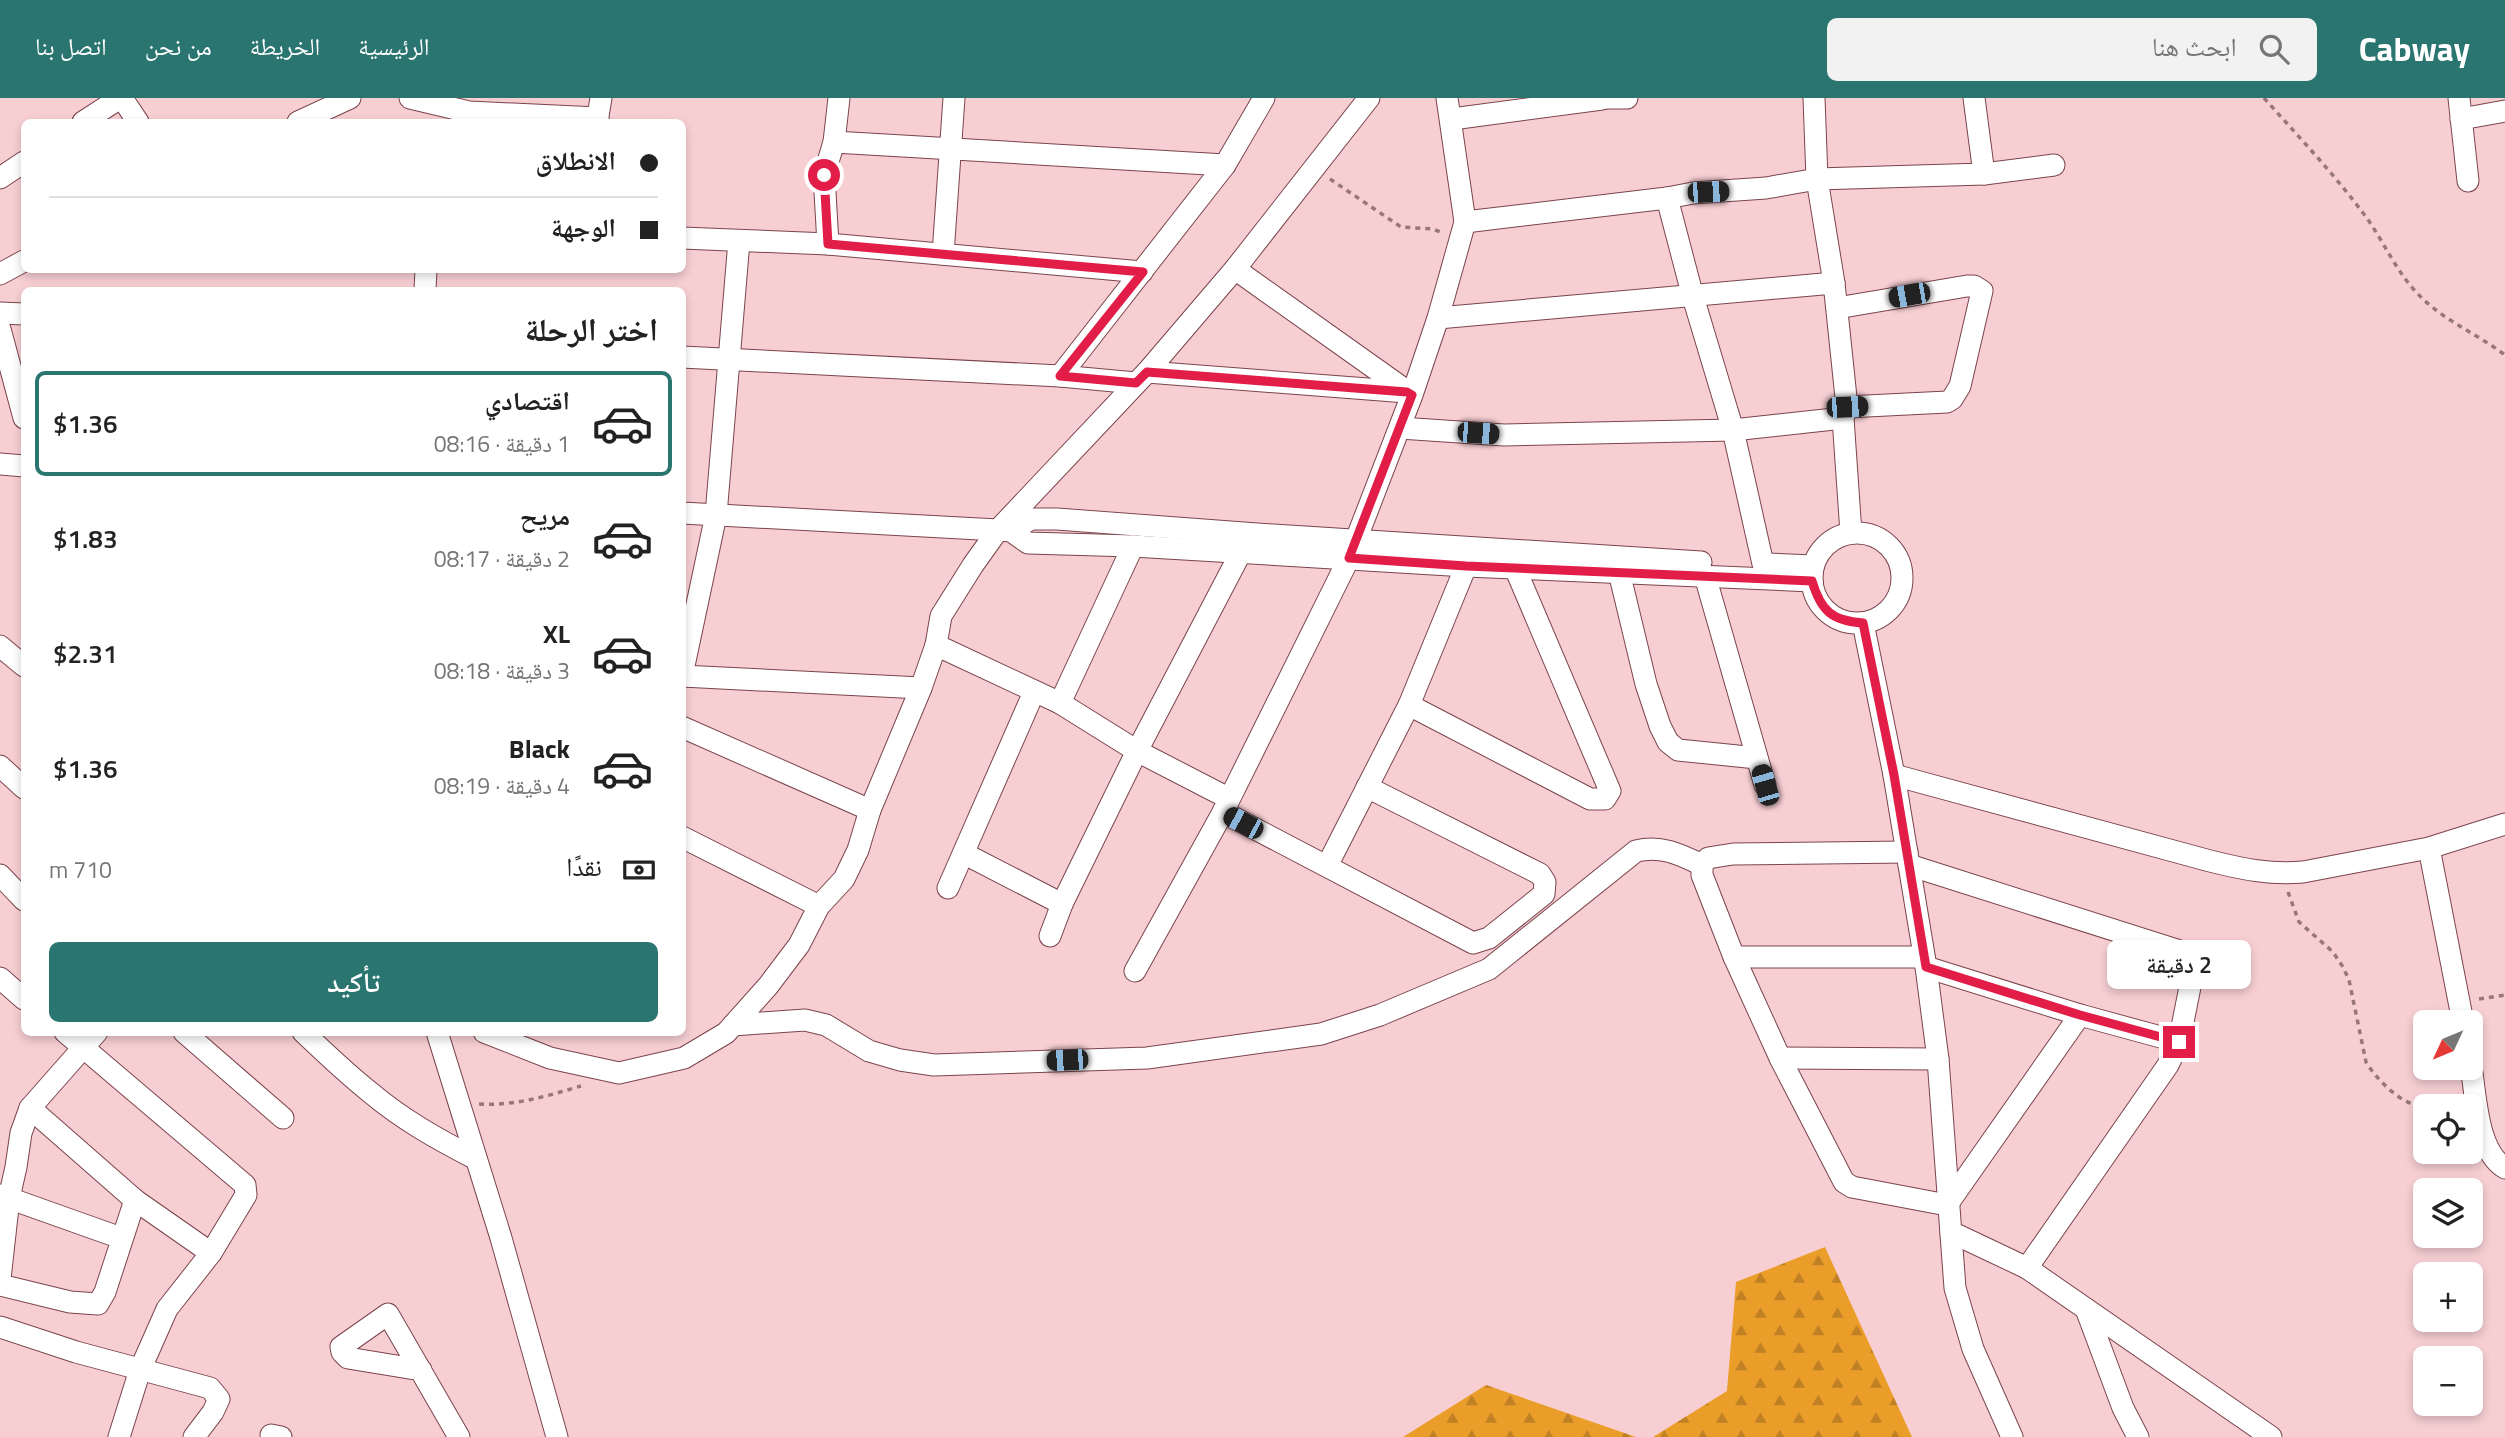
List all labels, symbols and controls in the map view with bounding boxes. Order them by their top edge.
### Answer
search box [1827,18,2317,81]
text: Cabway [2359,24,2470,74]
text: ابحث هنا [2152,27,2237,66]
text: اتصل بنا [35,28,107,64]
text: من نحن [145,28,212,64]
text: الخريطة [250,28,320,64]
text: الرئيسية [358,28,429,64]
icon: search [2255,30,2293,68]
text: الانطلاق [536,141,616,180]
route start [808,159,840,191]
car [1687,181,1730,203]
text: الوجهة [551,208,616,247]
car [1887,281,1932,309]
text: اختر الرحلة [525,305,658,353]
text: اقتصادي [485,381,570,420]
icon: car [591,392,654,455]
car [1826,396,1869,418]
text: $1.36 [53,404,117,443]
car [1457,421,1500,445]
text: 1 دقيقة · 08:16 [434,426,570,461]
text: مريح [520,496,570,535]
icon: car [591,507,654,570]
text: $1.83 [53,519,117,558]
text: 2 دقيقة · 08:17 [434,541,570,576]
text: XL [543,614,570,653]
icon: car [591,622,654,685]
text: $2.31 [53,634,117,673]
text: 3 دقيقة · 08:18 [434,653,570,688]
text: Black [509,729,570,768]
icon: car [591,737,654,800]
text: $1.36 [53,749,117,788]
car [1750,762,1781,808]
text: 4 دقيقة · 08:19 [434,768,570,803]
car [1220,804,1267,842]
text: نقدًا [566,847,602,886]
icon: cash [620,851,658,889]
text: 710 m [49,852,112,887]
callout: 2 دقيقة [2107,940,2251,990]
button: تأكيد [49,942,658,1022]
text: 2 دقيقة [2146,947,2212,982]
north arrow [2413,1010,2483,1080]
map controls [2413,1010,2483,1416]
route end [2163,1026,2195,1058]
car [1046,1049,1089,1071]
button: locate [2413,1094,2483,1164]
button: layers [2413,1178,2483,1248]
button: + [2413,1262,2483,1332]
button: − [2413,1346,2483,1416]

